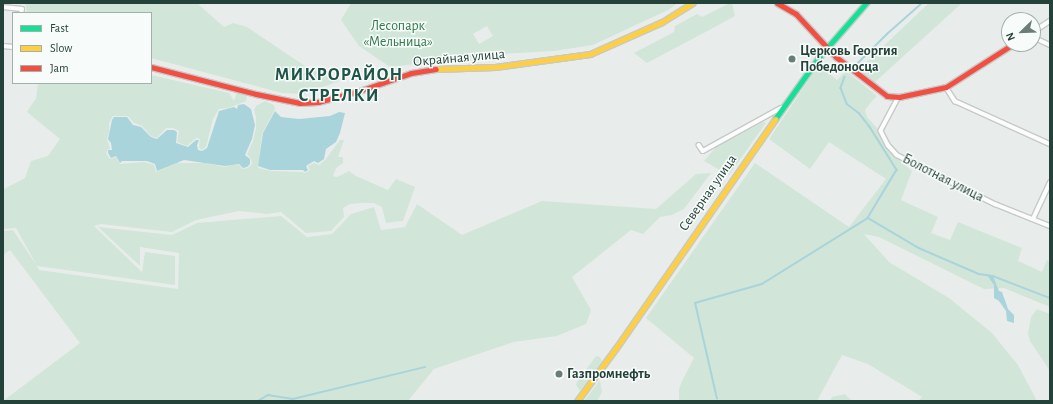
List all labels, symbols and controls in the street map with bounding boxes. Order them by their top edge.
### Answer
legend [12,12,152,84]
north arrow [1001,12,1041,52]
park label: Лесопарк «Мельница» [363,18,433,50]
text: Fast [50,22,69,34]
text: N [1004,31,1017,42]
text: Slow [50,42,72,54]
place label: Церковь Георгия Победоносца [800,43,898,76]
street label: Окрайная улица [412,46,506,70]
marker: Церковь Георгия Победоносца [787,54,797,64]
text: Jam [50,62,69,74]
district label: МИКРОРАЙОН СТРЕЛКИ [275,65,403,108]
street label: Болотная улица [900,150,986,206]
street label: Северная улица [675,151,741,235]
place label: Газпромнефть [567,366,650,382]
marker: Газпромнефть [554,369,564,379]

